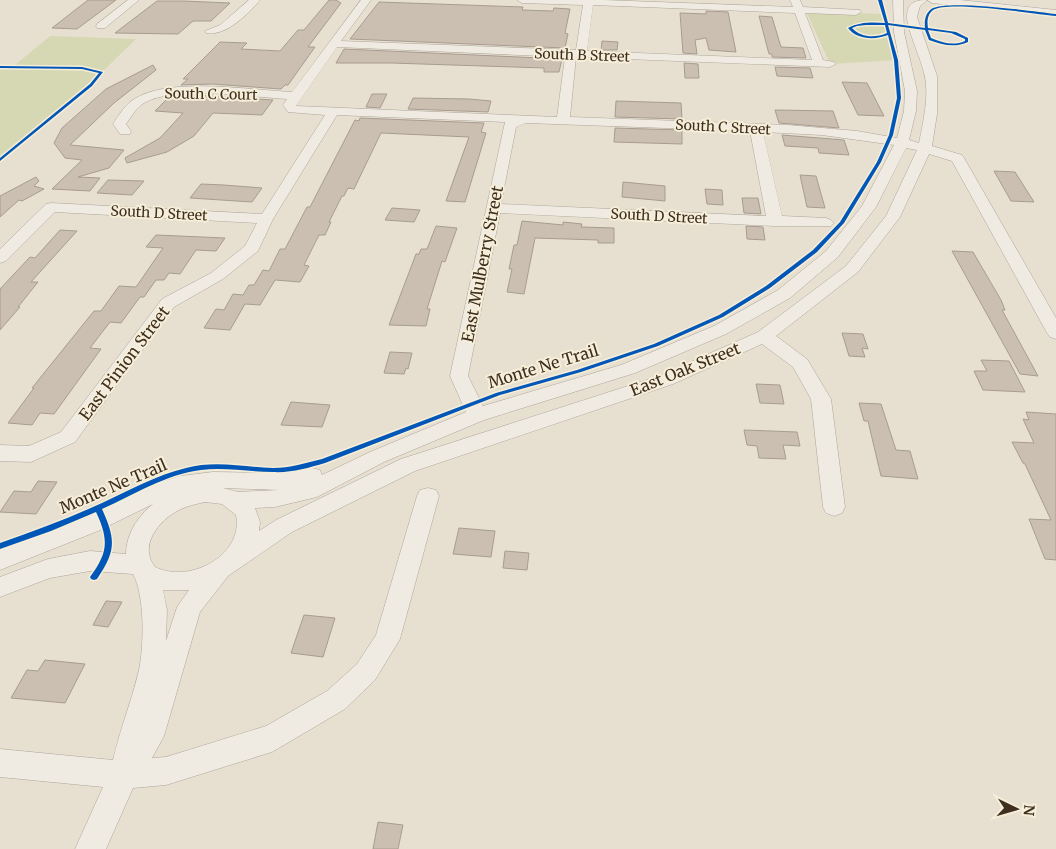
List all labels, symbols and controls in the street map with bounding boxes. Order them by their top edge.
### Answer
street label: South B Street [534,44,631,66]
street label: South C Court [164,84,258,104]
street label: South C Street [675,116,772,139]
street label: East Mulberry Street [457,183,507,344]
street label: South D Street [110,201,208,225]
street label: South D Street [610,204,708,228]
street label: East Pinion Street [75,301,174,424]
street label: East Oak Street [627,338,744,400]
street label: Monte Ne Trail [485,340,601,392]
street label: Monte Ne Trail [56,454,170,518]
north arrow [991,784,1041,834]
text: N [1020,804,1038,816]

